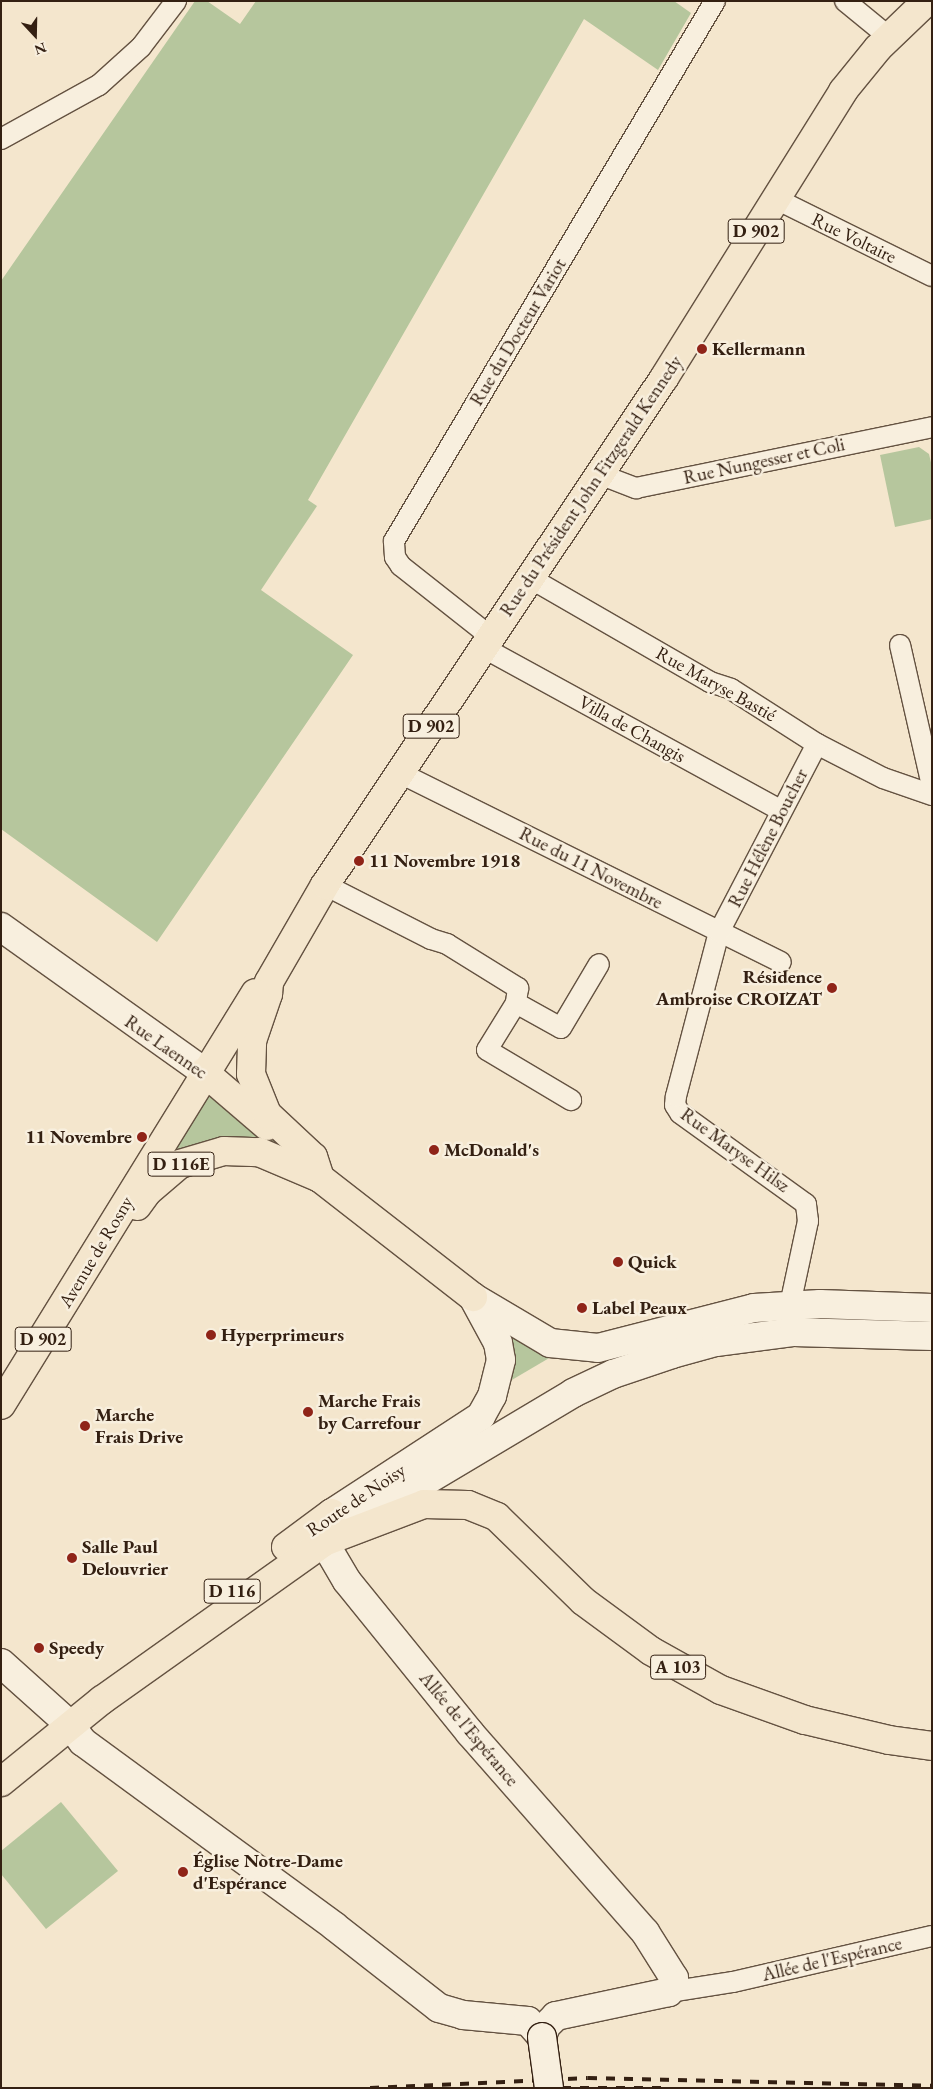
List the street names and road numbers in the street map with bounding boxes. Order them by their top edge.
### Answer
street label: Rue Voltaire [808,208,900,268]
road number: D 902 [727,216,785,247]
street label: Rue du Docteur Variot [465,254,571,410]
street label: Rue du Président John Fitzgerald Kennedy [495,351,687,621]
street label: Rue Nungesser et Coli [681,433,847,489]
street label: Rue Maryse Bastié [652,642,780,726]
street label: Villa de Changis [575,690,689,768]
road number: D 902 [402,710,460,741]
street label: Rue Hélène Boucher [723,765,813,911]
street label: Rue du 11 Novembre [515,822,667,914]
street label: Rue Laennec [120,1010,212,1084]
street label: Rue Maryse Hilsz [676,1103,794,1197]
road number: D 116E [147,1148,215,1180]
street label: Avenue de Rosny [54,1192,138,1312]
road number: D 902 [14,1324,72,1355]
street label: Route de Noisy [302,1459,410,1541]
road number: D 116 [203,1575,261,1606]
road number: A 103 [649,1651,707,1682]
street label: Allée de l'Espérance [414,1667,524,1791]
street label: Allée de l'Espérance [760,1932,904,1986]

